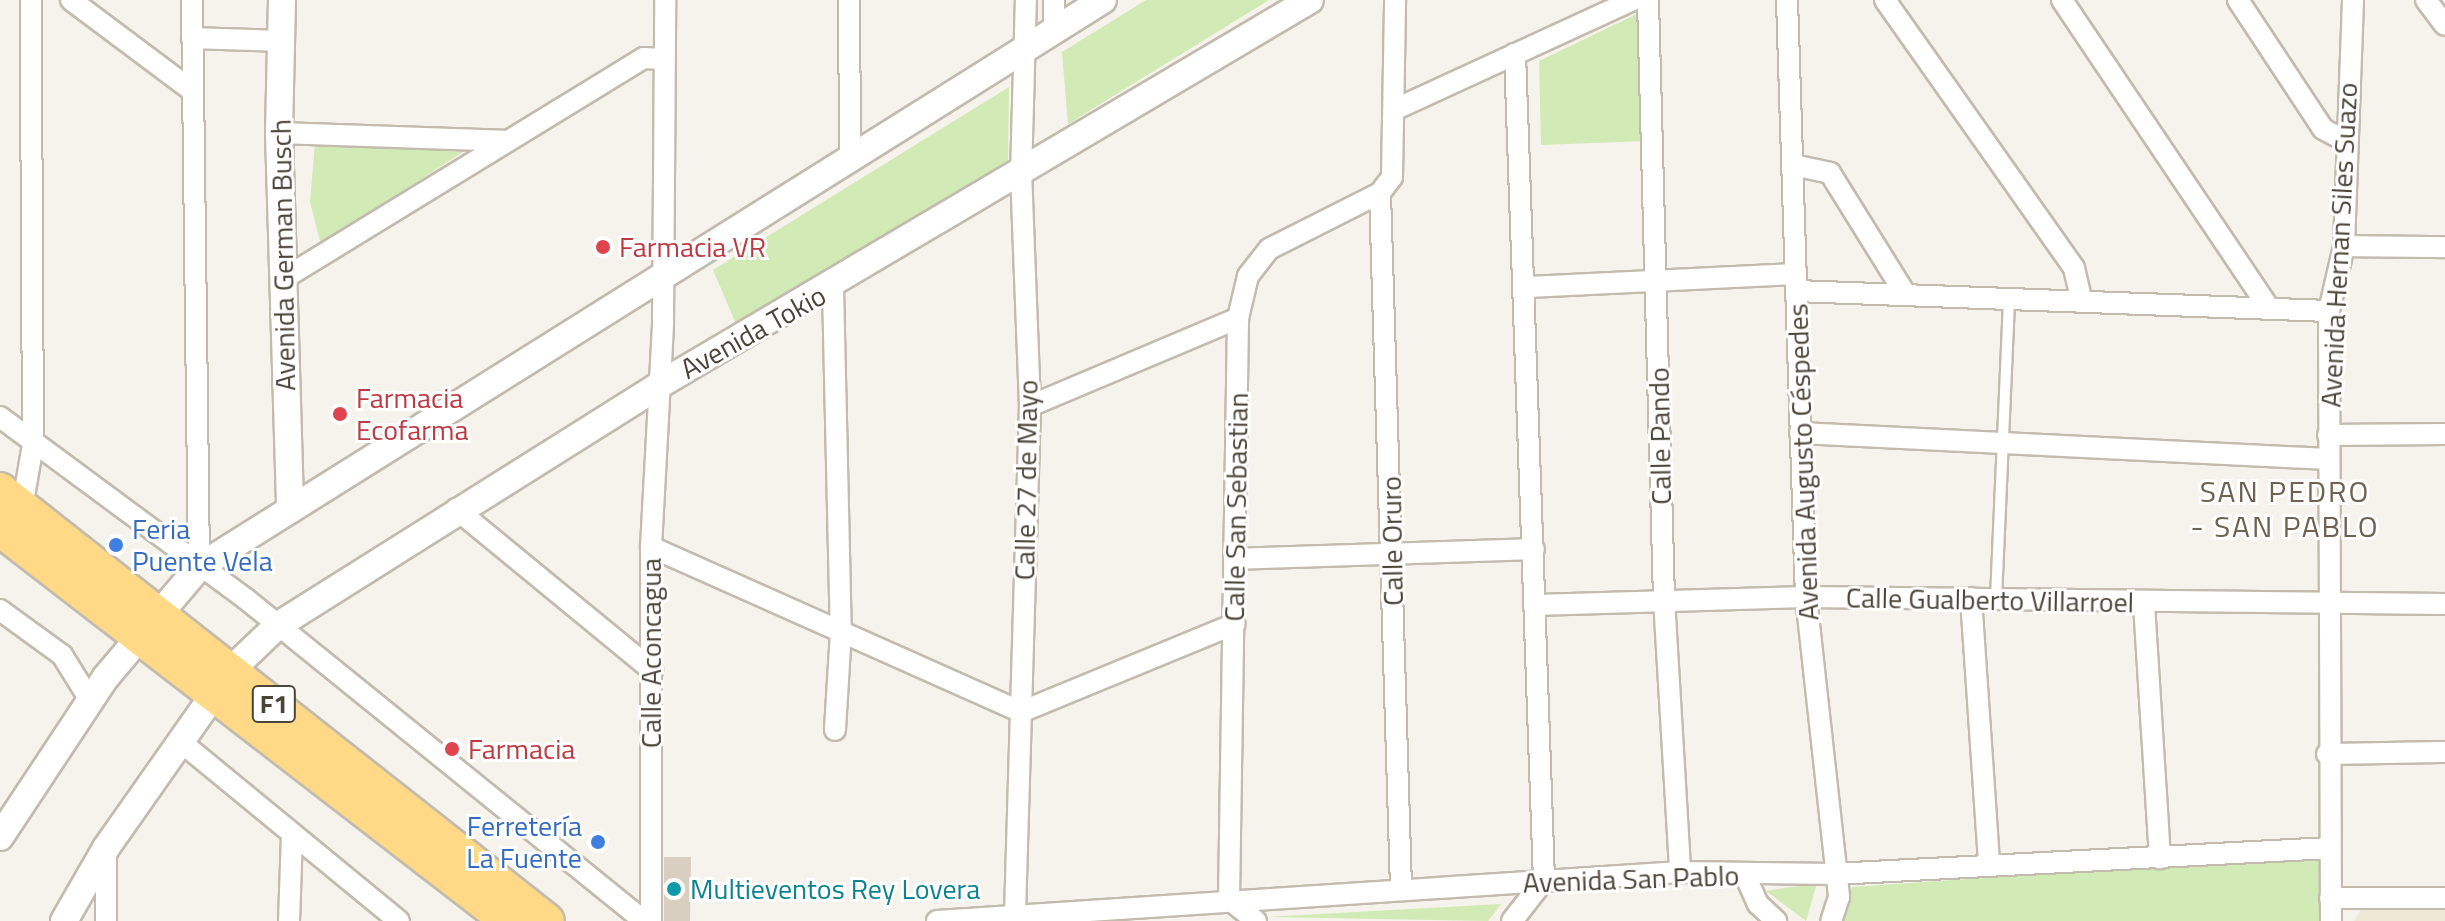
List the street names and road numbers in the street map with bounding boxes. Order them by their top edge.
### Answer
street label: Avenida Hernan Siles Suazo [2314,82,2364,408]
street label: Avenida German Busch [264,119,302,391]
street label: Avenida Tokio [674,278,832,386]
street label: Avenida Augusto Céspedes [1781,303,1825,621]
street label: Calle Pando [1642,367,1678,505]
street label: Calle 27 de Mayo [1007,379,1045,581]
street label: Calle San Sebastian [1217,392,1255,622]
street label: Calle Oruro [1374,476,1410,606]
street label: Calle Aconcagua [634,558,668,748]
street label: Calle Gualberto Villarroel [1846,581,2134,619]
road number: F1 [250,682,298,726]
street label: Avenida San Pablo [1522,858,1740,900]

